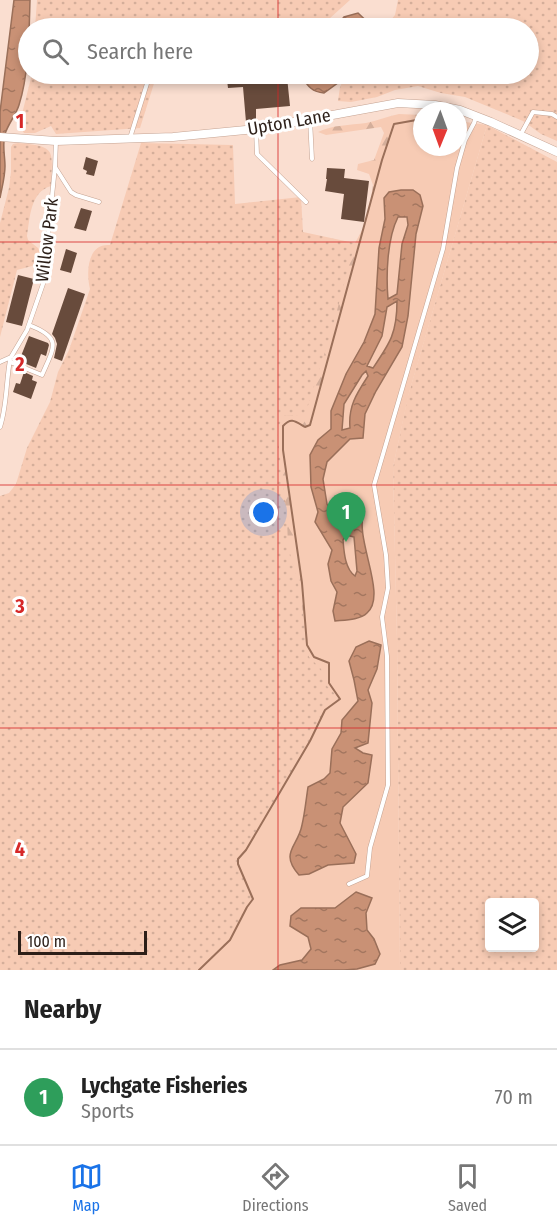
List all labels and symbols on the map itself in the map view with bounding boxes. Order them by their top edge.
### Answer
north arrow [413,102,467,156]
street label: Upton Lane [246,104,332,140]
text: 1 [16,109,24,133]
street label: Willow Park [31,196,63,283]
text: 2 [14,352,25,376]
pin: 1 [326,492,366,542]
your location [249,498,278,527]
text: 3 [14,594,25,618]
text: 4 [15,837,25,861]
scale bar [18,928,147,956]

